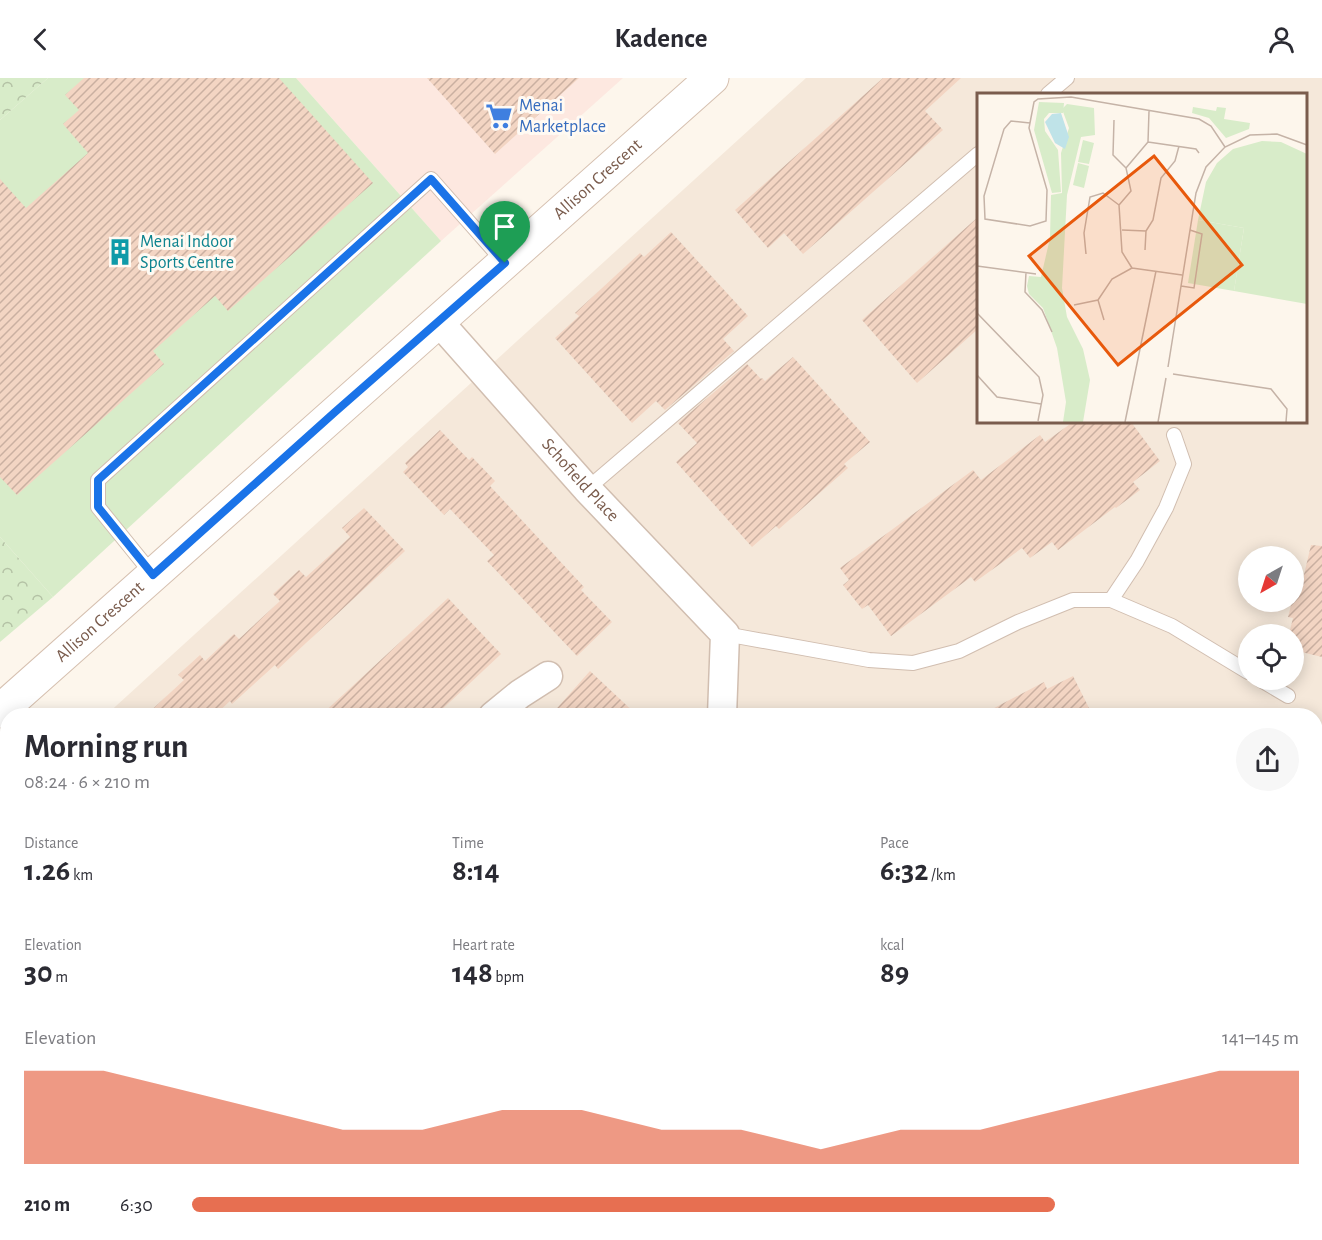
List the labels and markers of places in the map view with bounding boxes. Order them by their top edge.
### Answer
place label: Menai Marketplace [519,97,606,136]
supermarket icon: Menai Marketplace [484,101,514,131]
pin [479,201,530,263]
place label: Menai Indoor Sports Centre [140,233,234,272]
building icon: Menai Indoor Sports Centre [105,237,135,267]

